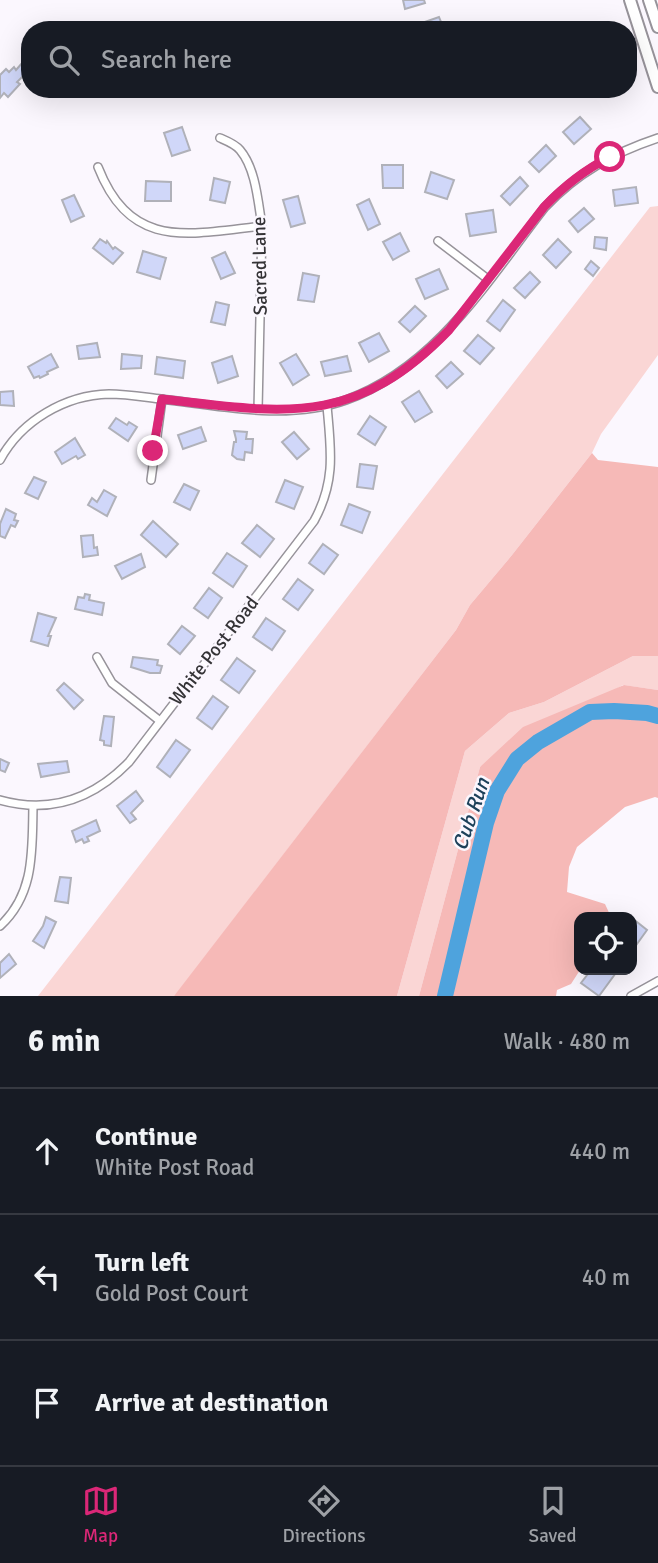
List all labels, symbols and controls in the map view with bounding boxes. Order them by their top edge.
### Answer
search box [21,21,637,98]
icon: search [45,41,83,79]
text: Search here [101,44,232,76]
route start [594,141,625,172]
street label: Sacred Lane [247,216,273,316]
route end [137,435,168,466]
street label: White Post Road [164,592,264,710]
water label: Cub Run [447,774,496,854]
map controls [574,912,637,975]
button: locate [574,912,637,975]
text: 6 min [28,1023,100,1060]
text: Walk · 480 m [504,1027,630,1056]
text: Continue [95,1121,197,1153]
icon: ahead [28,1132,66,1170]
text: 440 m [569,1137,630,1166]
text: White Post Road [95,1153,254,1182]
text: Turn left [95,1247,189,1279]
icon: left [28,1258,66,1296]
text: 40 m [582,1263,630,1292]
text: Gold Post Court [95,1279,248,1308]
icon: arrive [28,1384,66,1422]
text: Arrive at destination [95,1387,328,1419]
tab: Map [82,1482,120,1548]
tab: Directions [283,1482,366,1548]
tab: Saved [529,1482,576,1548]

